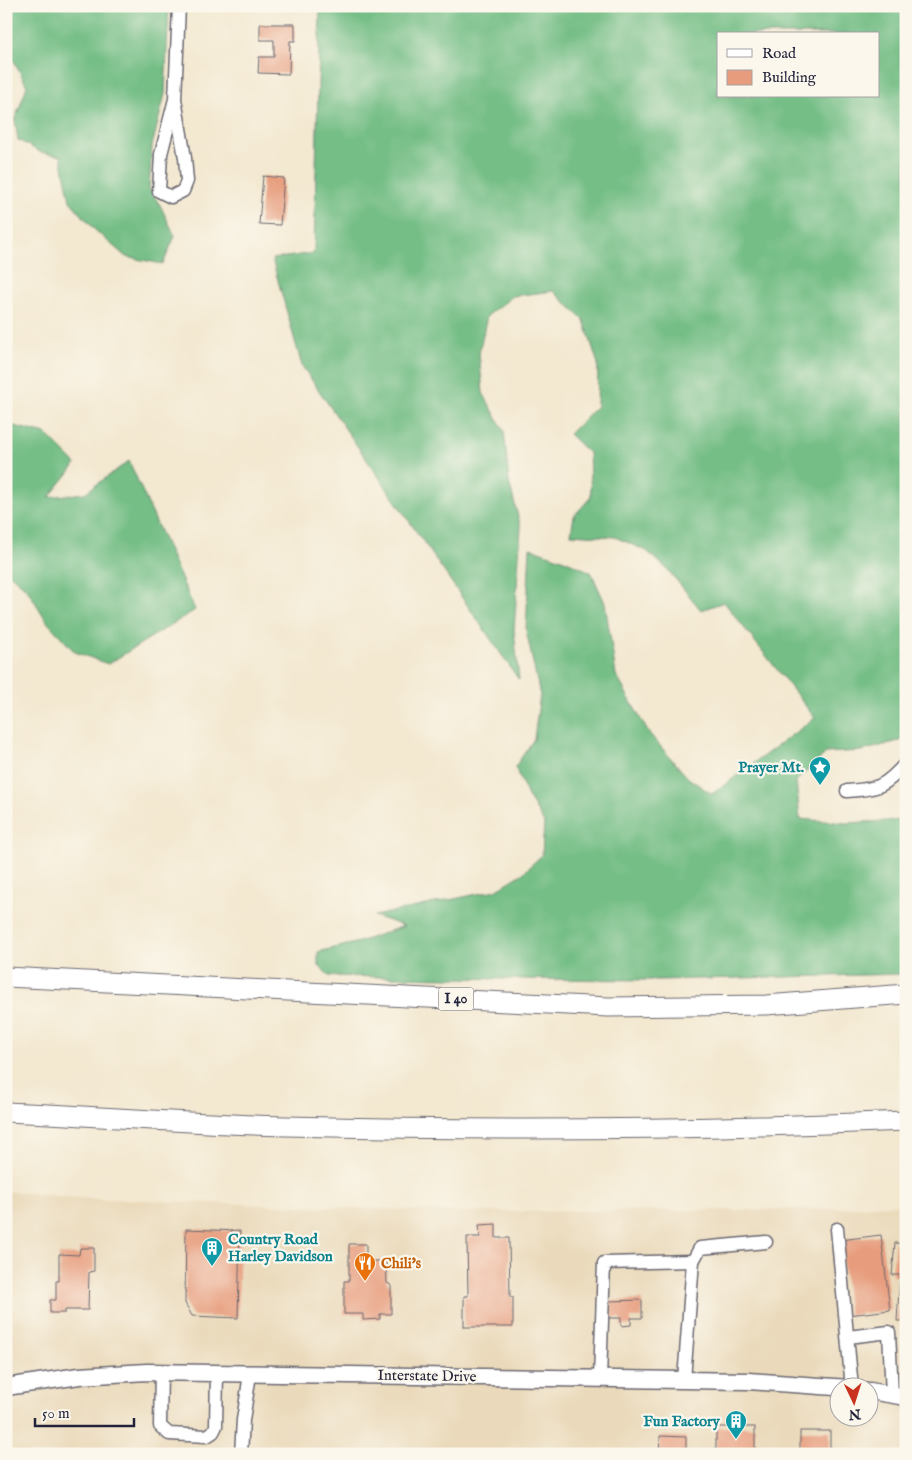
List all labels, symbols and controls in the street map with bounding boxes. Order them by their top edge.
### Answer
legend [717,32,880,98]
text: Road [762,44,797,63]
text: Building [762,68,817,87]
place icon: Prayer Mt. [808,755,832,786]
place label: Prayer Mt. [738,758,804,777]
road number: I 40 [438,988,474,1011]
place label: Country Road Harley Davidson [228,1230,333,1266]
building icon: Country Road Harley Davidson [200,1236,224,1267]
restaurant icon: Chili's [353,1251,377,1282]
place label: Chili's [381,1254,422,1273]
street label: Interstate Drive [377,1366,477,1386]
north arrow [830,1378,880,1428]
scale bar [35,1395,134,1427]
text: 50 m [42,1404,70,1423]
text: N [848,1405,863,1423]
building icon: Fun Factory [724,1409,748,1440]
place label: Fun Factory [643,1412,721,1431]

